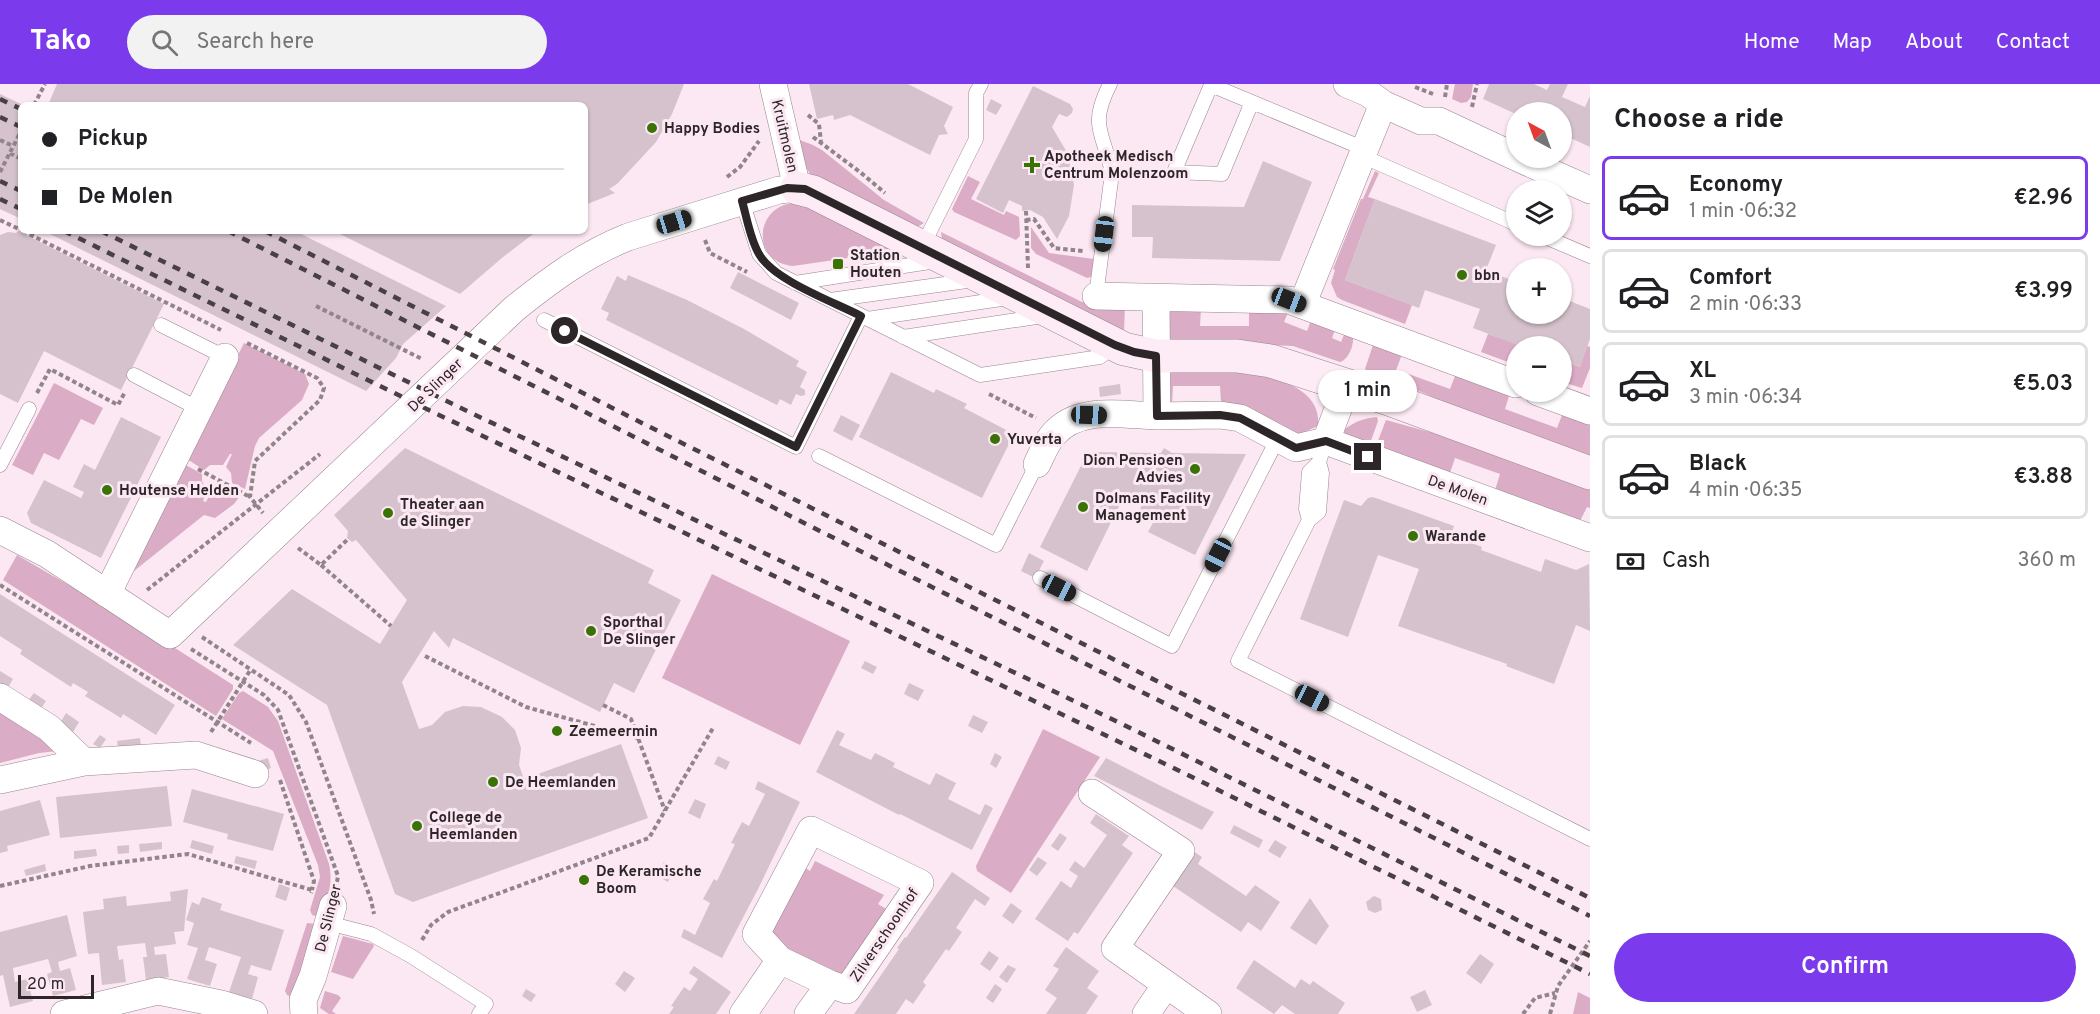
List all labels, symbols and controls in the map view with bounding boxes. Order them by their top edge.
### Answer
search box [127,15,547,69]
text: Tako [30,24,91,60]
icon: search [148,26,181,59]
text: Search here [196,29,314,56]
text: Home [1744,29,1800,56]
text: Map [1833,29,1872,56]
text: About [1905,29,1963,56]
text: Contact [1996,29,2070,56]
street label: Kruitmolen [766,98,801,175]
north arrow [1506,102,1572,168]
map controls [1506,102,1572,402]
text: Choose a ride [1614,103,1784,137]
place label: Happy Bodies [664,120,760,139]
marker: Happy Bodies [645,121,659,135]
text: Pickup [78,126,148,153]
place label: Apotheek Medisch Centrum Molenzoom [1044,148,1188,184]
marker: Apotheek Medisch Centrum Molenzoom [1025,158,1039,172]
icon: car [1617,171,1671,225]
text: Economy [1689,172,1783,199]
button: layers [1506,180,1572,246]
text: De Molen [78,184,173,211]
text: €2.96 [2014,185,2073,212]
text: 1 min · 06:32 [1689,199,1797,225]
car [654,208,694,236]
car [1093,215,1115,253]
place label: Station Houten [850,247,901,283]
marker: Station Houten [831,257,845,271]
button: + [1506,258,1572,324]
icon: car [1617,264,1671,318]
text: Comfort [1689,265,1772,292]
place label: bbn [1474,267,1500,286]
marker: bbn [1455,268,1469,282]
text: €3.99 [2014,278,2073,305]
car [1269,285,1309,315]
text: 2 min · 06:33 [1689,292,1802,318]
route start [551,317,578,344]
button: − [1506,336,1572,402]
street label: De Slinger [404,355,468,417]
icon: car [1617,357,1671,411]
text: XL [1689,358,1716,385]
callout: 1 min [1318,370,1418,412]
text: €5.03 [2013,371,2073,398]
text: 1 min [1344,378,1391,404]
text: 3 min · 06:34 [1689,385,1802,411]
car [1071,405,1107,425]
place label: Yuverta [1007,431,1062,450]
marker: Yuverta [988,432,1002,446]
route end [1354,443,1381,470]
icon: car [1617,450,1671,504]
text: Black [1689,451,1747,478]
place label: Dion Pensioen Advies [1083,452,1183,488]
marker: Dion Pensioen Advies [1188,462,1202,476]
text: €3.88 [2014,464,2073,491]
street label: De Molen [1425,472,1490,511]
text: 4 min · 06:35 [1689,478,1803,504]
place label: Houtense Helden [119,482,239,501]
marker: Houtense Helden [100,483,114,497]
place label: Dolmans Facility Management [1095,490,1211,526]
place label: Theater aan de Slinger [400,496,484,532]
marker: Dolmans Facility Management [1076,500,1090,514]
marker: Theater aan de Slinger [381,506,395,520]
place label: Warande [1425,528,1486,547]
marker: Warande [1406,529,1420,543]
car [1202,535,1234,575]
icon: cash [1614,545,1647,578]
text: Cash [1662,548,1711,575]
text: 360 m [2018,548,2076,574]
car [1039,572,1079,604]
place label: Sporthal De Slinger [603,614,676,650]
marker: Sporthal De Slinger [584,624,598,638]
car [1292,682,1332,714]
place label: Zeemeermin [569,723,658,742]
marker: Zeemeermin [550,724,564,738]
place label: De Heemlanden [505,774,616,793]
marker: De Heemlanden [486,775,500,789]
place label: College de Heemlanden [429,809,518,845]
marker: College de Heemlanden [410,819,424,833]
place label: De Keramische Boom [596,863,702,899]
marker: De Keramische Boom [577,873,591,887]
street label: De Slinger [312,882,347,954]
street label: Zilverschoonhof [847,885,924,986]
button: Confirm [1614,933,2076,1002]
scale bar [18,972,94,1000]
text: 20 m [27,975,64,995]

